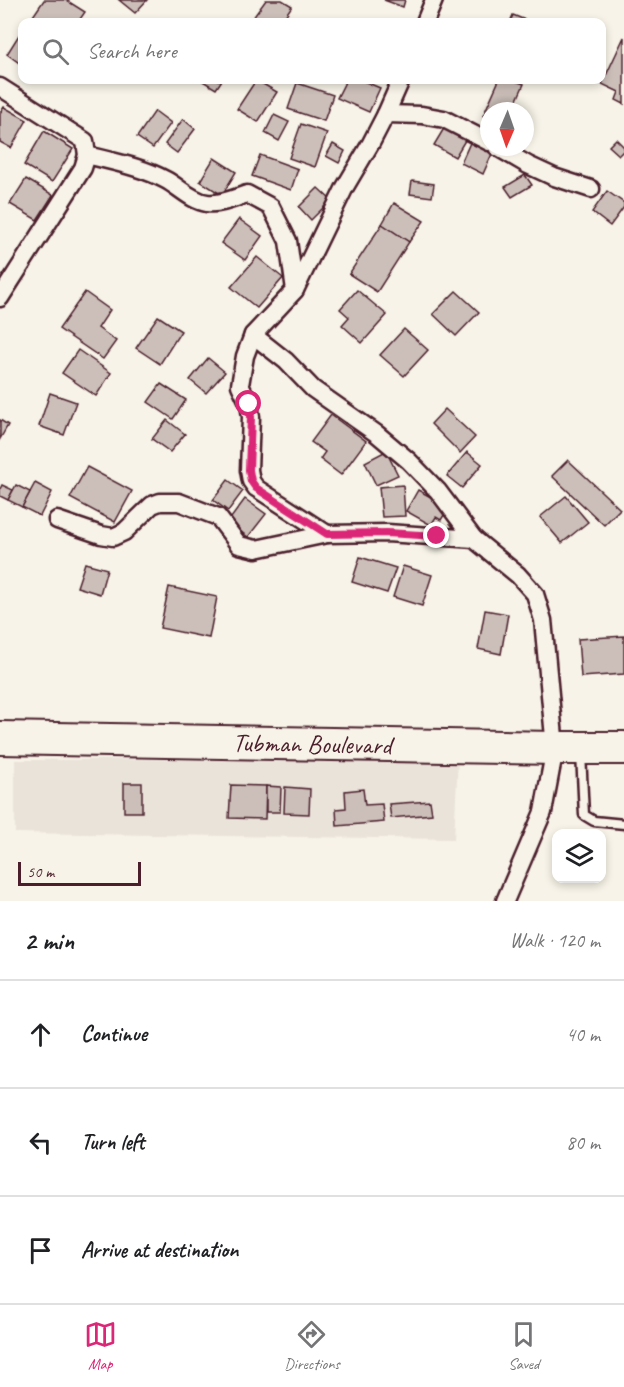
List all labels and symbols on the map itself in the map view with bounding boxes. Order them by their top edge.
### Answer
north arrow [480,102,534,156]
route start [235,390,261,416]
route end [423,522,449,548]
street label: Tubman Boulevard [232,726,395,762]
scale bar [18,859,141,886]

